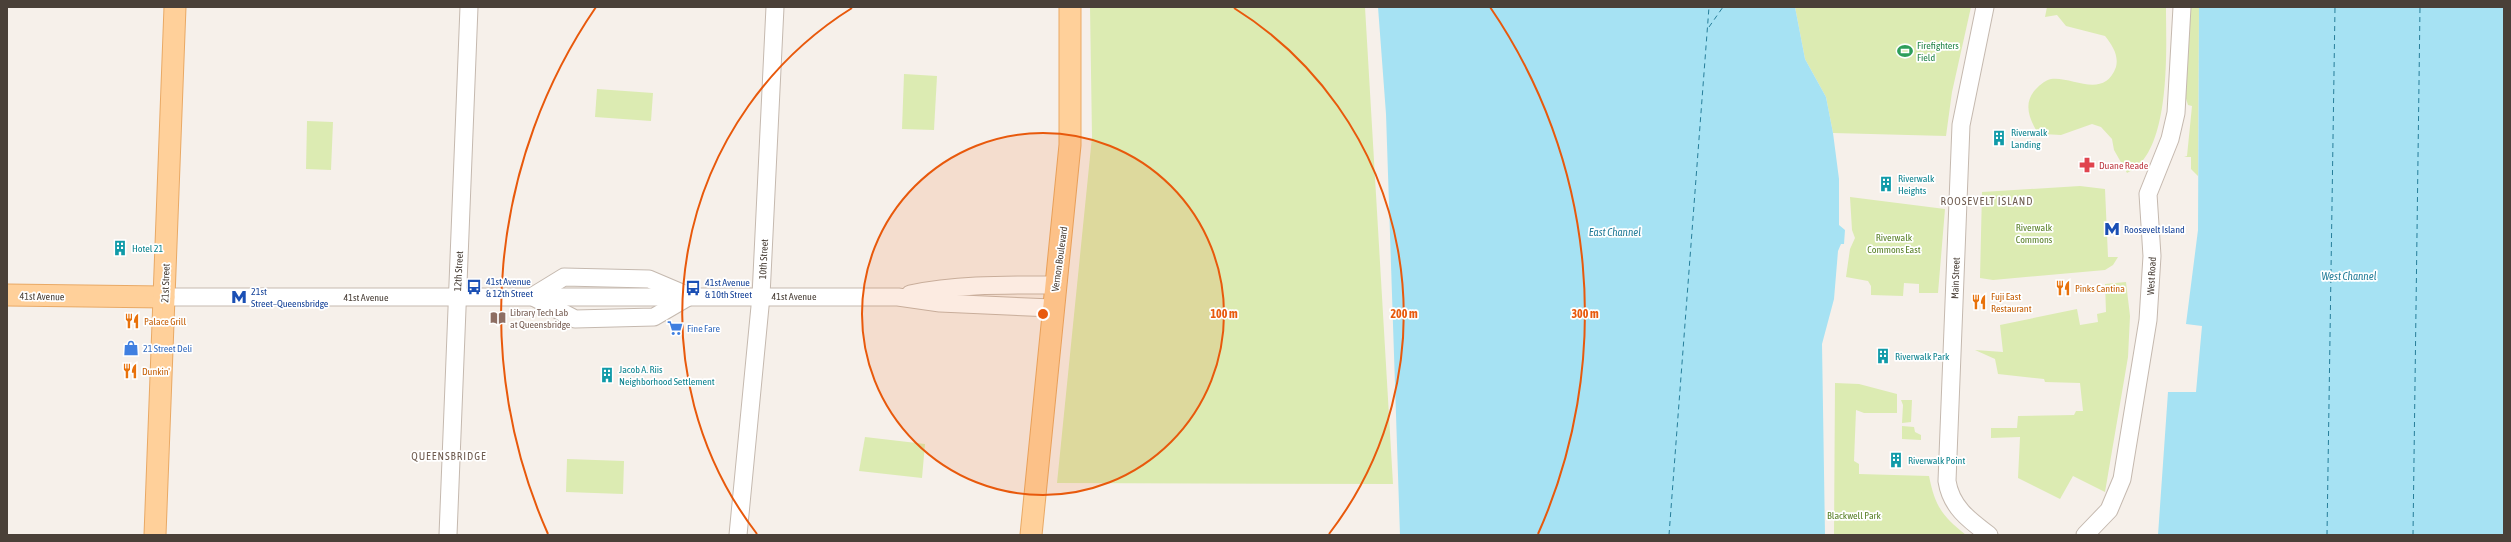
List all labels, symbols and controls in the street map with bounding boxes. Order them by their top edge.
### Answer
place label: Firefighters Field [1917,40,1959,63]
sports icon: Firefighters Field [1896,42,1914,60]
place label: Riverwalk Landing [2011,127,2048,150]
building icon: Riverwalk Landing [1990,129,2008,147]
pharmacy icon: Duane Reade [2078,156,2096,174]
place label: Duane Reade [2099,160,2149,171]
place label: Riverwalk Heights [1898,173,1935,196]
building icon: Riverwalk Heights [1877,175,1895,193]
district label: ROOSEVELT ISLAND [1941,195,2033,207]
metro station icon: Roosevelt Island [2103,220,2121,238]
park label: Riverwalk Commons [2016,222,2053,245]
place label: Roosevelt Island [2124,224,2185,235]
street label: Vernon Boulevard [1049,226,1070,292]
water label: East Channel [1589,226,1641,238]
park label: Riverwalk Commons East [1867,232,1921,255]
street label: 10th Street [757,238,770,280]
building icon: Hotel 21 [111,239,129,257]
place label: Hotel 21 [132,243,164,254]
street label: 12th Street [452,250,465,292]
street label: West Road [2145,256,2158,295]
street label: Main Street [1949,257,1962,299]
street label: 21st Street [159,263,172,303]
water label: West Channel [2321,270,2377,282]
place label: 41st Avenue & 12th Street [486,276,533,299]
place label: 41st Avenue & 10th Street [705,277,752,300]
bus stop icon: 41st Avenue & 12th Street [465,278,483,296]
bus stop icon: 41st Avenue & 10th Street [684,279,702,297]
restaurant icon: Pinks Cantina [2054,279,2072,297]
place label: Pinks Cantina [2075,283,2125,294]
place label: 21st Street–Queensbridge [251,286,329,309]
metro station icon: 21st Street–Queensbridge [230,288,248,306]
street label: 41st Avenue [19,291,65,302]
street label: 41st Avenue [772,291,817,302]
place label: Fuji East Restaurant [1991,291,2032,314]
street label: 41st Avenue [344,292,389,303]
restaurant icon: Fuji East Restaurant [1970,293,1988,311]
place label: Library Tech Lab at Queensbridge [510,307,571,330]
centre of rings [1036,307,1050,321]
text: 100 m [1210,307,1238,321]
text: 200 m [1390,307,1418,321]
text: 300 m [1571,307,1599,321]
library icon: Library Tech Lab at Queensbridge [489,309,507,327]
restaurant icon: Palace Grill [123,312,141,330]
place label: Palace Grill [144,316,186,327]
supermarket icon: Fine Fare [666,319,684,337]
place label: Fine Fare [687,323,721,334]
shop icon: 21 Street Deli [122,339,140,357]
place label: 21 Street Deli [143,343,192,354]
building icon: Riverwalk Park [1874,347,1892,365]
place label: Riverwalk Park [1895,351,1950,362]
restaurant icon: Dunkin' [121,362,139,380]
place label: Jacob A. Riis Neighborhood Settlement [619,364,715,387]
place label: Dunkin' [142,366,170,377]
building icon: Jacob A. Riis Neighborhood Settlement [598,366,616,384]
district label: QUEENSBRIDGE [411,450,487,462]
building icon: Riverwalk Point [1887,451,1905,469]
place label: Riverwalk Point [1908,455,1965,466]
park label: Blackwell Park [1827,510,1882,521]

